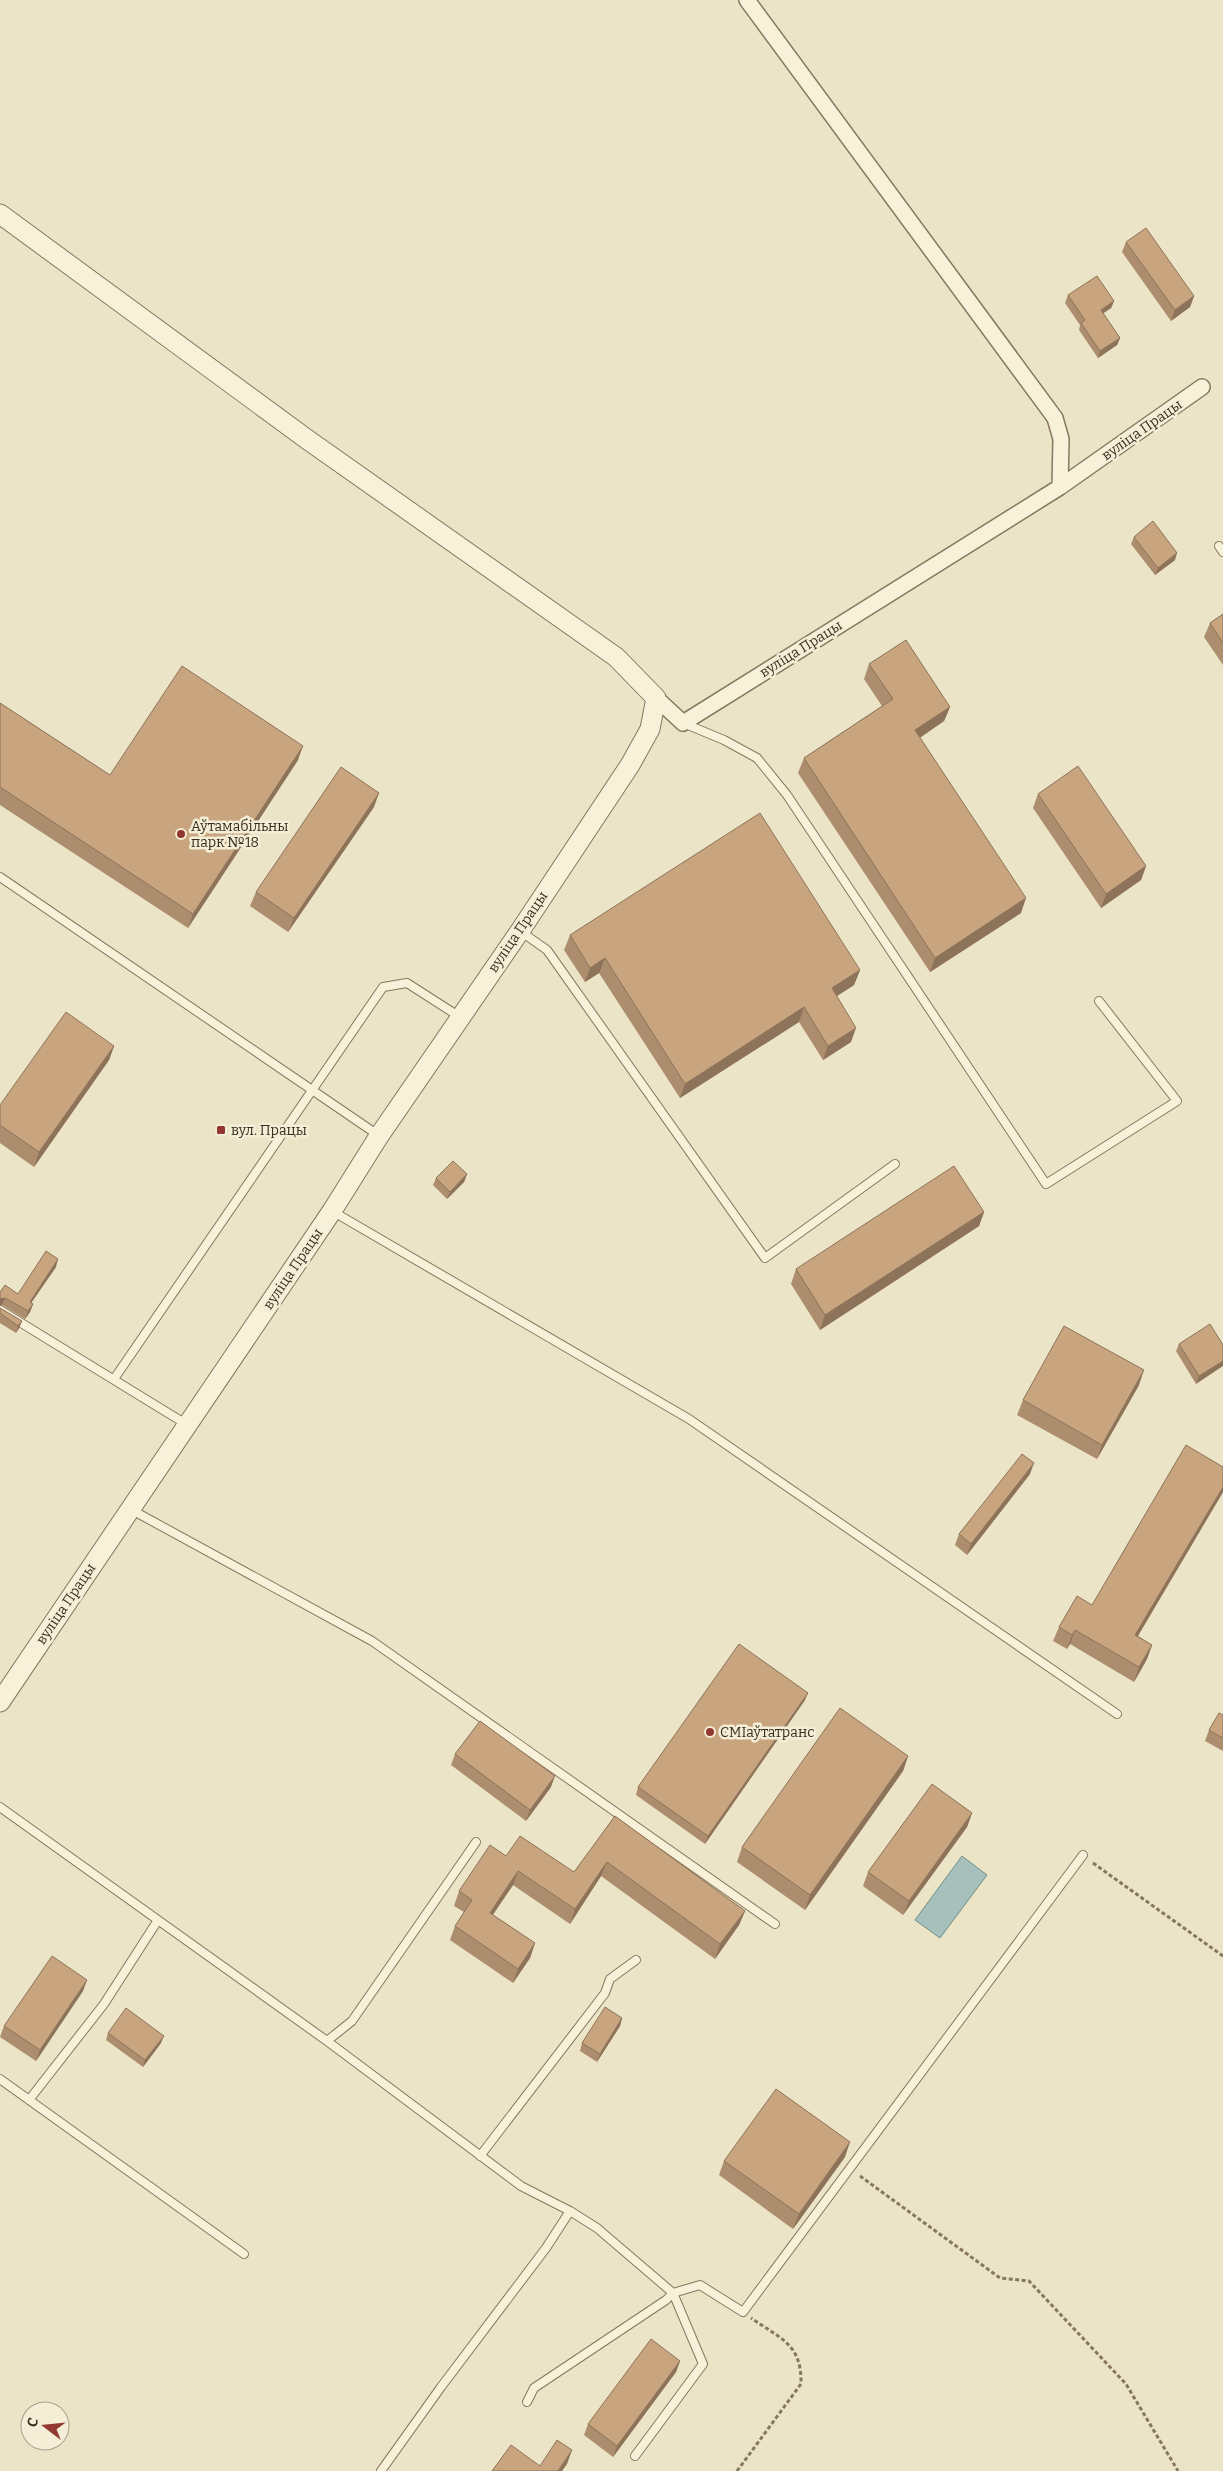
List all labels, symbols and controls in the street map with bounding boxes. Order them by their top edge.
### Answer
street label: вуліца Працы [1099,396,1185,464]
street label: вуліца Працы [757,617,845,681]
place label: Аўтамабільны парк №18 [191,818,288,851]
marker: Аўтамабільны парк №18 [175,828,187,840]
street label: вуліца Працы [485,888,551,976]
place label: вул. Працы [231,1122,307,1139]
marker: вул. Працы [215,1124,227,1136]
street label: вуліца Працы [260,1225,326,1313]
street label: вуліца Працы [33,1560,99,1648]
place label: СМІаўтатранс [720,1724,814,1741]
marker: СМІаўтатранс [704,1726,716,1738]
north arrow [20,2401,70,2451]
text: С [24,2416,42,2429]

